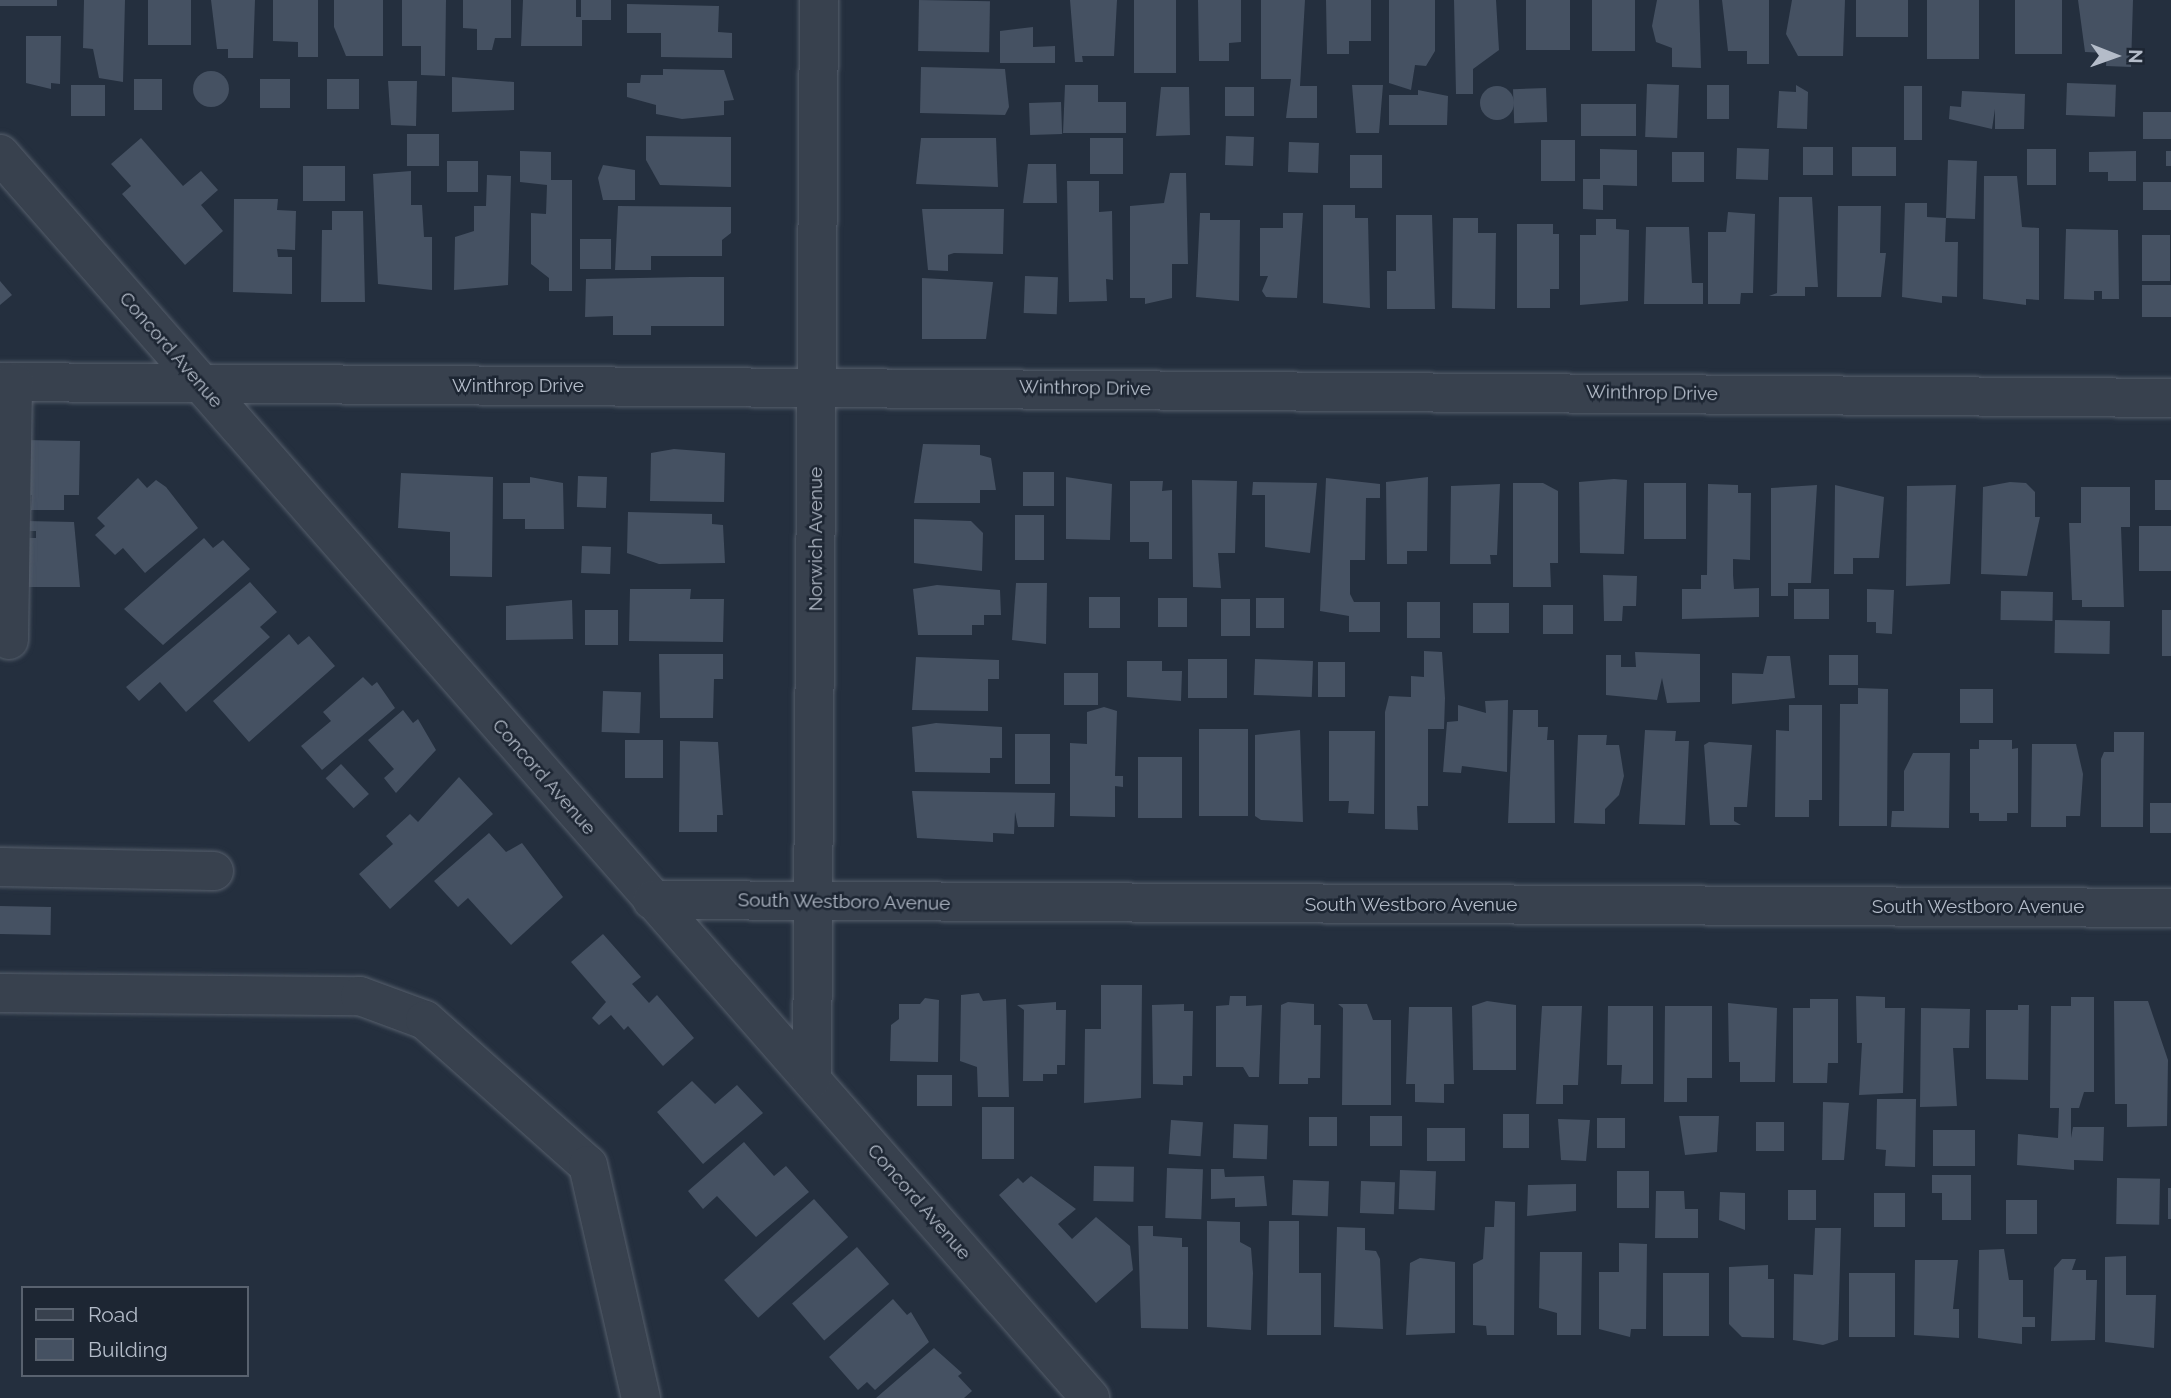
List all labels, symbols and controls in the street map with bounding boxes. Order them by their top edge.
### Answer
north arrow [2080,21,2150,91]
text: N [2125,49,2147,64]
street label: Concord Avenue [114,287,228,413]
street label: Winthrop Drive [452,375,584,397]
street label: Winthrop Drive [1019,375,1151,401]
street label: Winthrop Drive [1586,380,1718,406]
street label: Norwich Avenue [805,466,827,612]
street label: Concord Avenue [487,714,601,840]
street label: South Westboro Avenue [737,889,951,915]
street label: South Westboro Avenue [1304,894,1518,916]
street label: South Westboro Avenue [1871,896,2085,918]
street label: Concord Avenue [862,1139,976,1265]
legend [21,1286,248,1377]
text: Road [88,1302,138,1327]
text: Building [88,1337,168,1362]

